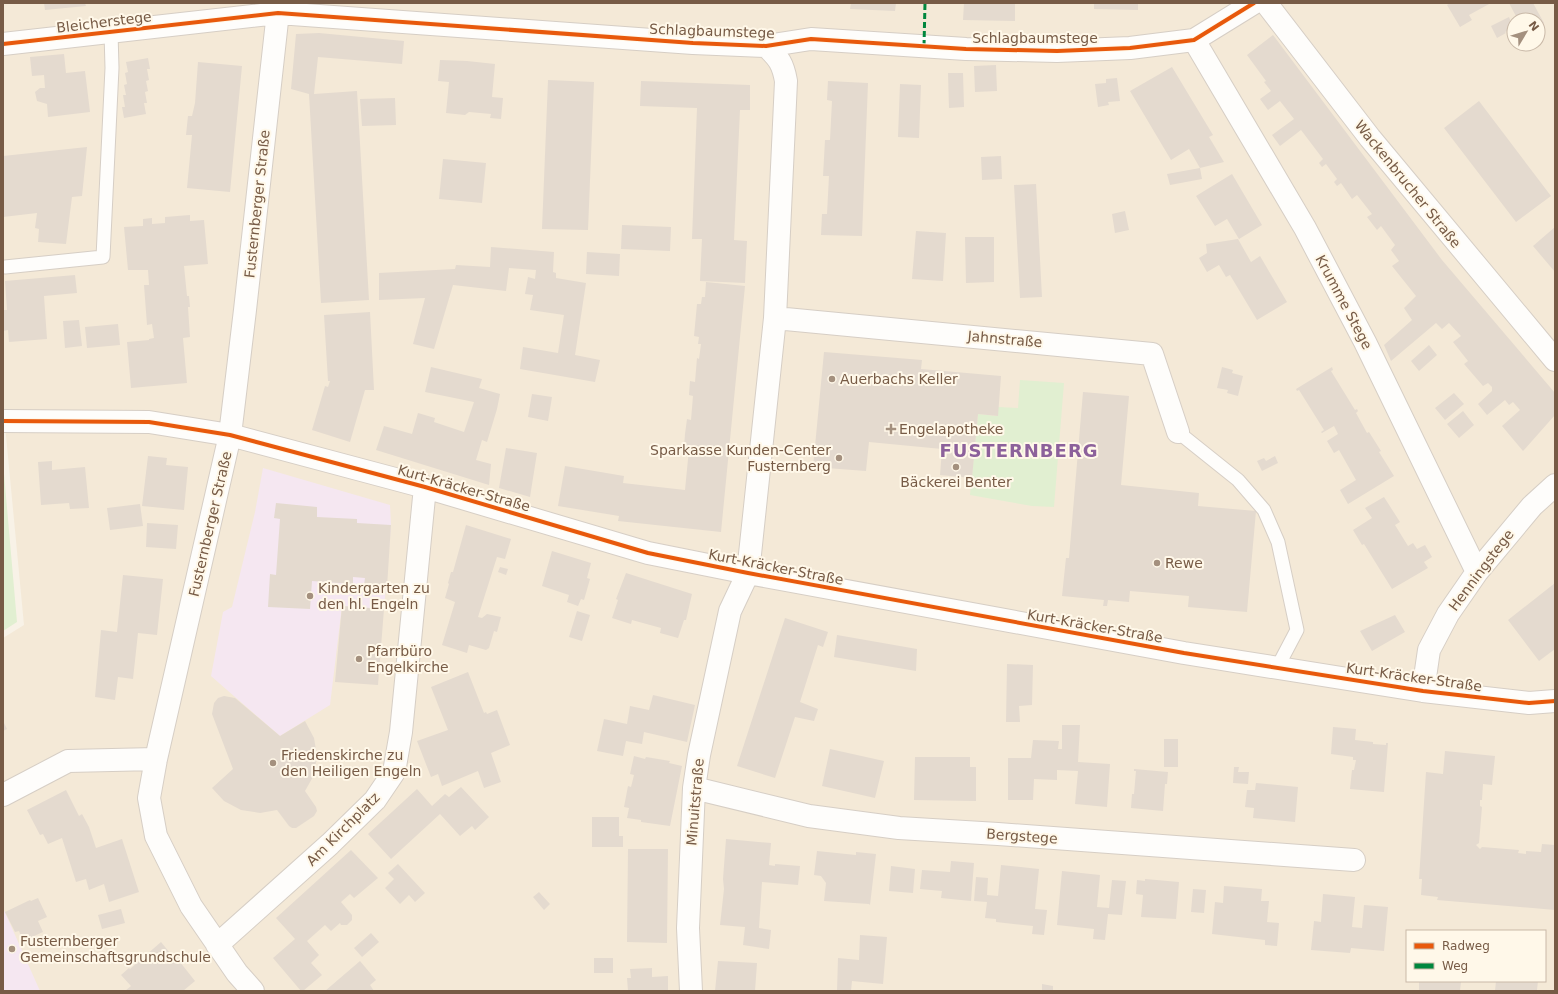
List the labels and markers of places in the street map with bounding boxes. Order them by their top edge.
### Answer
place label: Auerbachs Keller [840,371,958,387]
marker: Auerbachs Keller [827,374,837,384]
place label: Engelapotheke [899,421,1003,437]
marker: Engelapotheke [886,424,896,434]
place label: Sparkasse Kunden-Center Fusternberg [650,442,831,474]
marker: Sparkasse Kunden-Center Fusternberg [834,453,844,463]
marker: Bäckerei Benter [951,462,961,472]
place label: Bäckerei Benter [900,474,1012,490]
place label: Rewe [1165,555,1203,571]
marker: Rewe [1152,558,1162,568]
place label: Kindergarten zu den hl. Engeln [318,580,430,612]
marker: Kindergarten zu den hl. Engeln [305,591,315,601]
place label: Pfarrbüro Engelkirche [367,643,449,675]
marker: Pfarrbüro Engelkirche [354,654,364,664]
place label: Friedenskirche zu den Heiligen Engeln [281,747,421,779]
marker: Friedenskirche zu den Heiligen Engeln [268,758,278,768]
place label: Fusternberger Gemeinschaftsgrundschule [20,933,211,965]
marker: Fusternberger Gemeinschaftsgrundschule [7,944,17,954]

